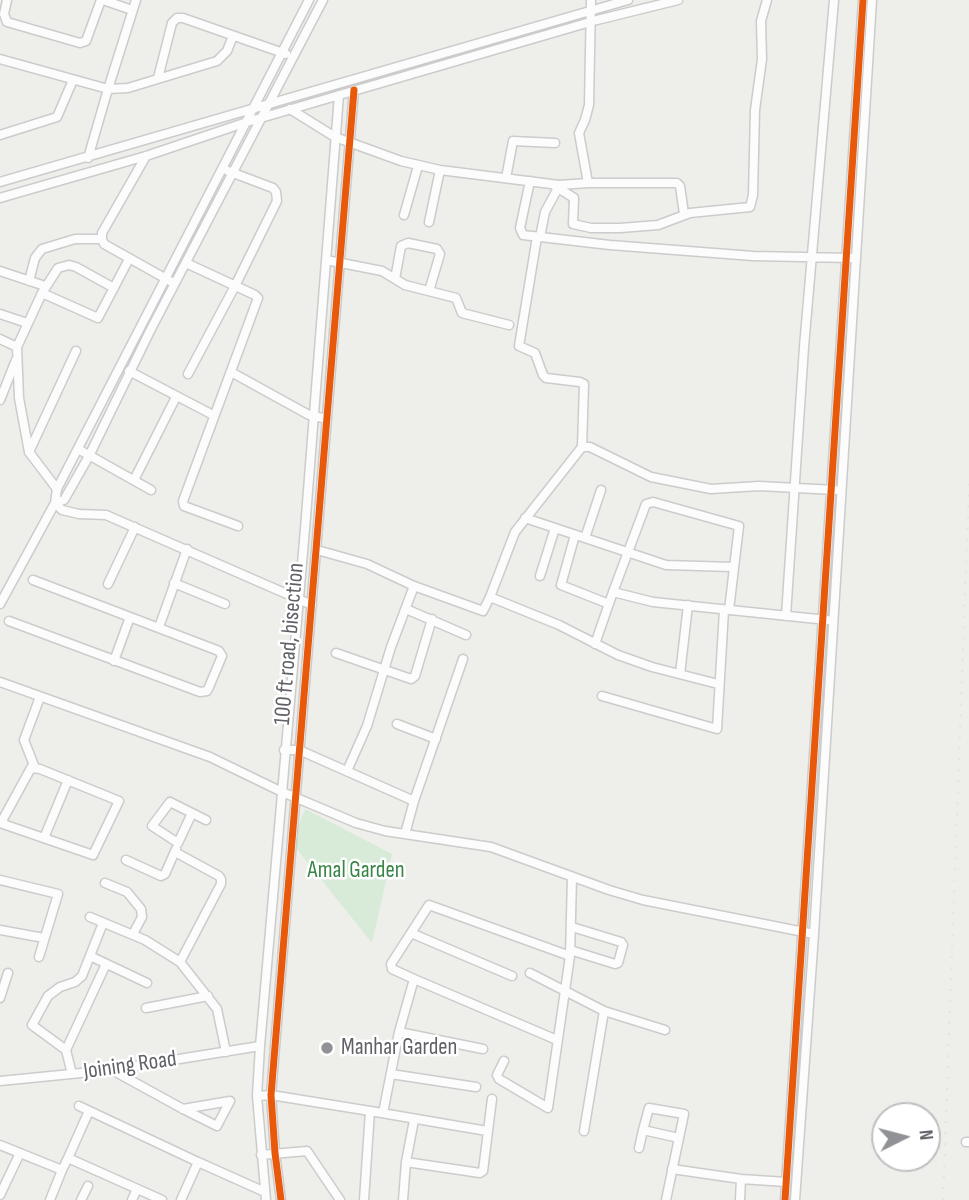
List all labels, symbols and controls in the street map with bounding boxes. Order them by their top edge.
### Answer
street label: 100 ft road, bisection [269,562,311,726]
park label: Amal Garden [308,857,404,885]
place label: Manhar Garden [341,1034,457,1062]
marker: Manhar Garden [319,1040,335,1056]
street label: Joining Road [82,1046,178,1086]
north arrow [871,1102,941,1172]
text: N [913,1129,937,1141]

